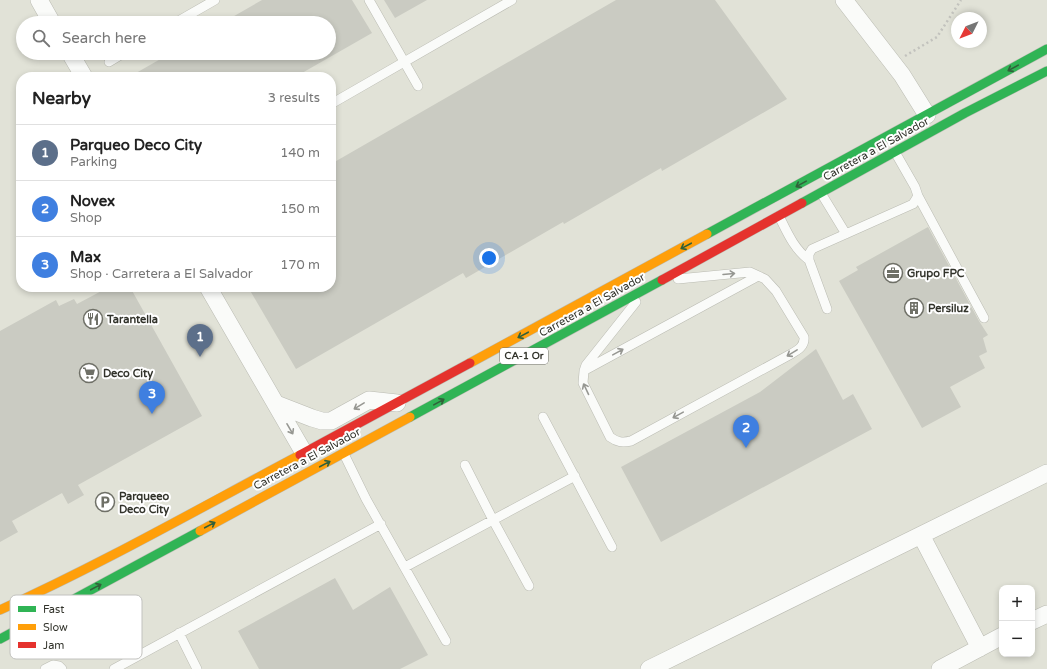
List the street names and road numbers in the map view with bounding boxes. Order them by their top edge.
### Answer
street label: Carretera a El Salvador [821,114,932,184]
street label: Carretera a El Salvador [537,270,648,340]
road number: CA-1 Or [500,348,548,364]
street label: Carretera a El Salvador [251,425,363,493]

